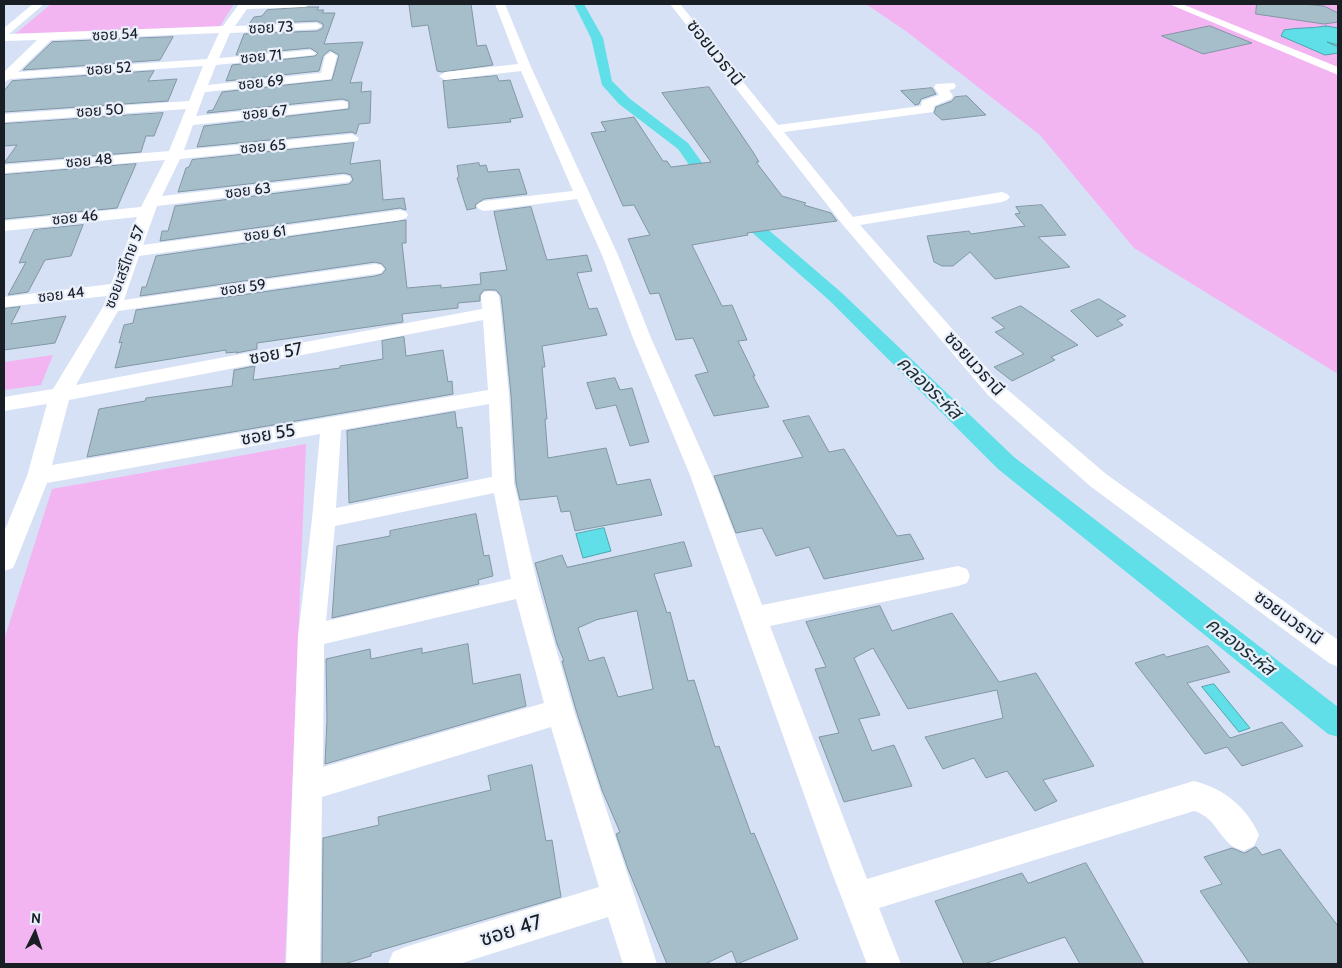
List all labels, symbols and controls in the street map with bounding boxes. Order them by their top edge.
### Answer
street label: ซอยนวธานี [682,15,748,91]
street label: ซอย 73 [248,18,294,38]
street label: ซอย 54 [92,25,138,45]
street label: ซอย 71 [239,46,283,68]
street label: ซอย 52 [86,58,132,80]
street label: ซอย 69 [237,72,285,94]
street label: ซอย 50 [76,100,124,122]
street label: ซอย 67 [242,102,288,124]
street label: ซอย 65 [239,136,287,158]
street label: ซอย 48 [65,150,113,172]
street label: ซอย 63 [224,179,272,203]
street label: ซอย 46 [51,207,99,229]
street label: ซอย 61 [243,222,287,246]
street label: ซอยเสรีไทย 57 [101,223,149,311]
street label: ซอย 59 [219,276,267,300]
street label: ซอย 44 [37,283,85,307]
street label: ซอยนวธานี [940,327,1008,401]
street label: ซอย 57 [247,338,305,370]
water label: คลองระหัส [892,352,966,424]
street label: ซอย 55 [239,420,297,450]
street label: ซอยนวธานี [1250,586,1326,650]
water label: คลองระหัส [1201,613,1279,681]
north arrow [10,908,60,958]
text: N [30,909,42,927]
street label: ซอย 47 [477,910,545,952]

